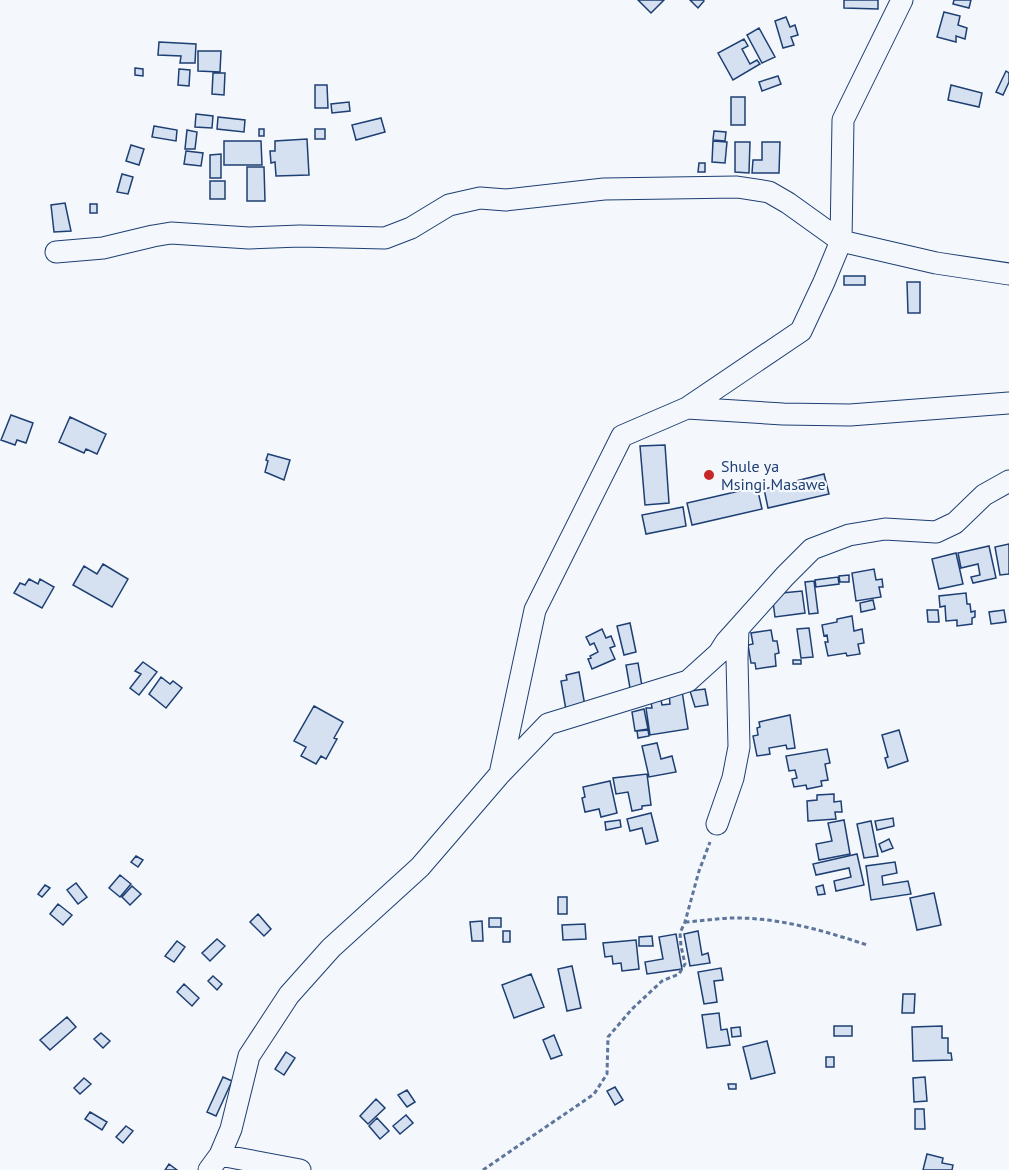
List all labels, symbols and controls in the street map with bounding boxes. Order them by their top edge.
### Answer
place label: Shule ya Msingi Masawe [721,456,826,494]
marker: Shule ya Msingi Masawe [702,468,716,482]

